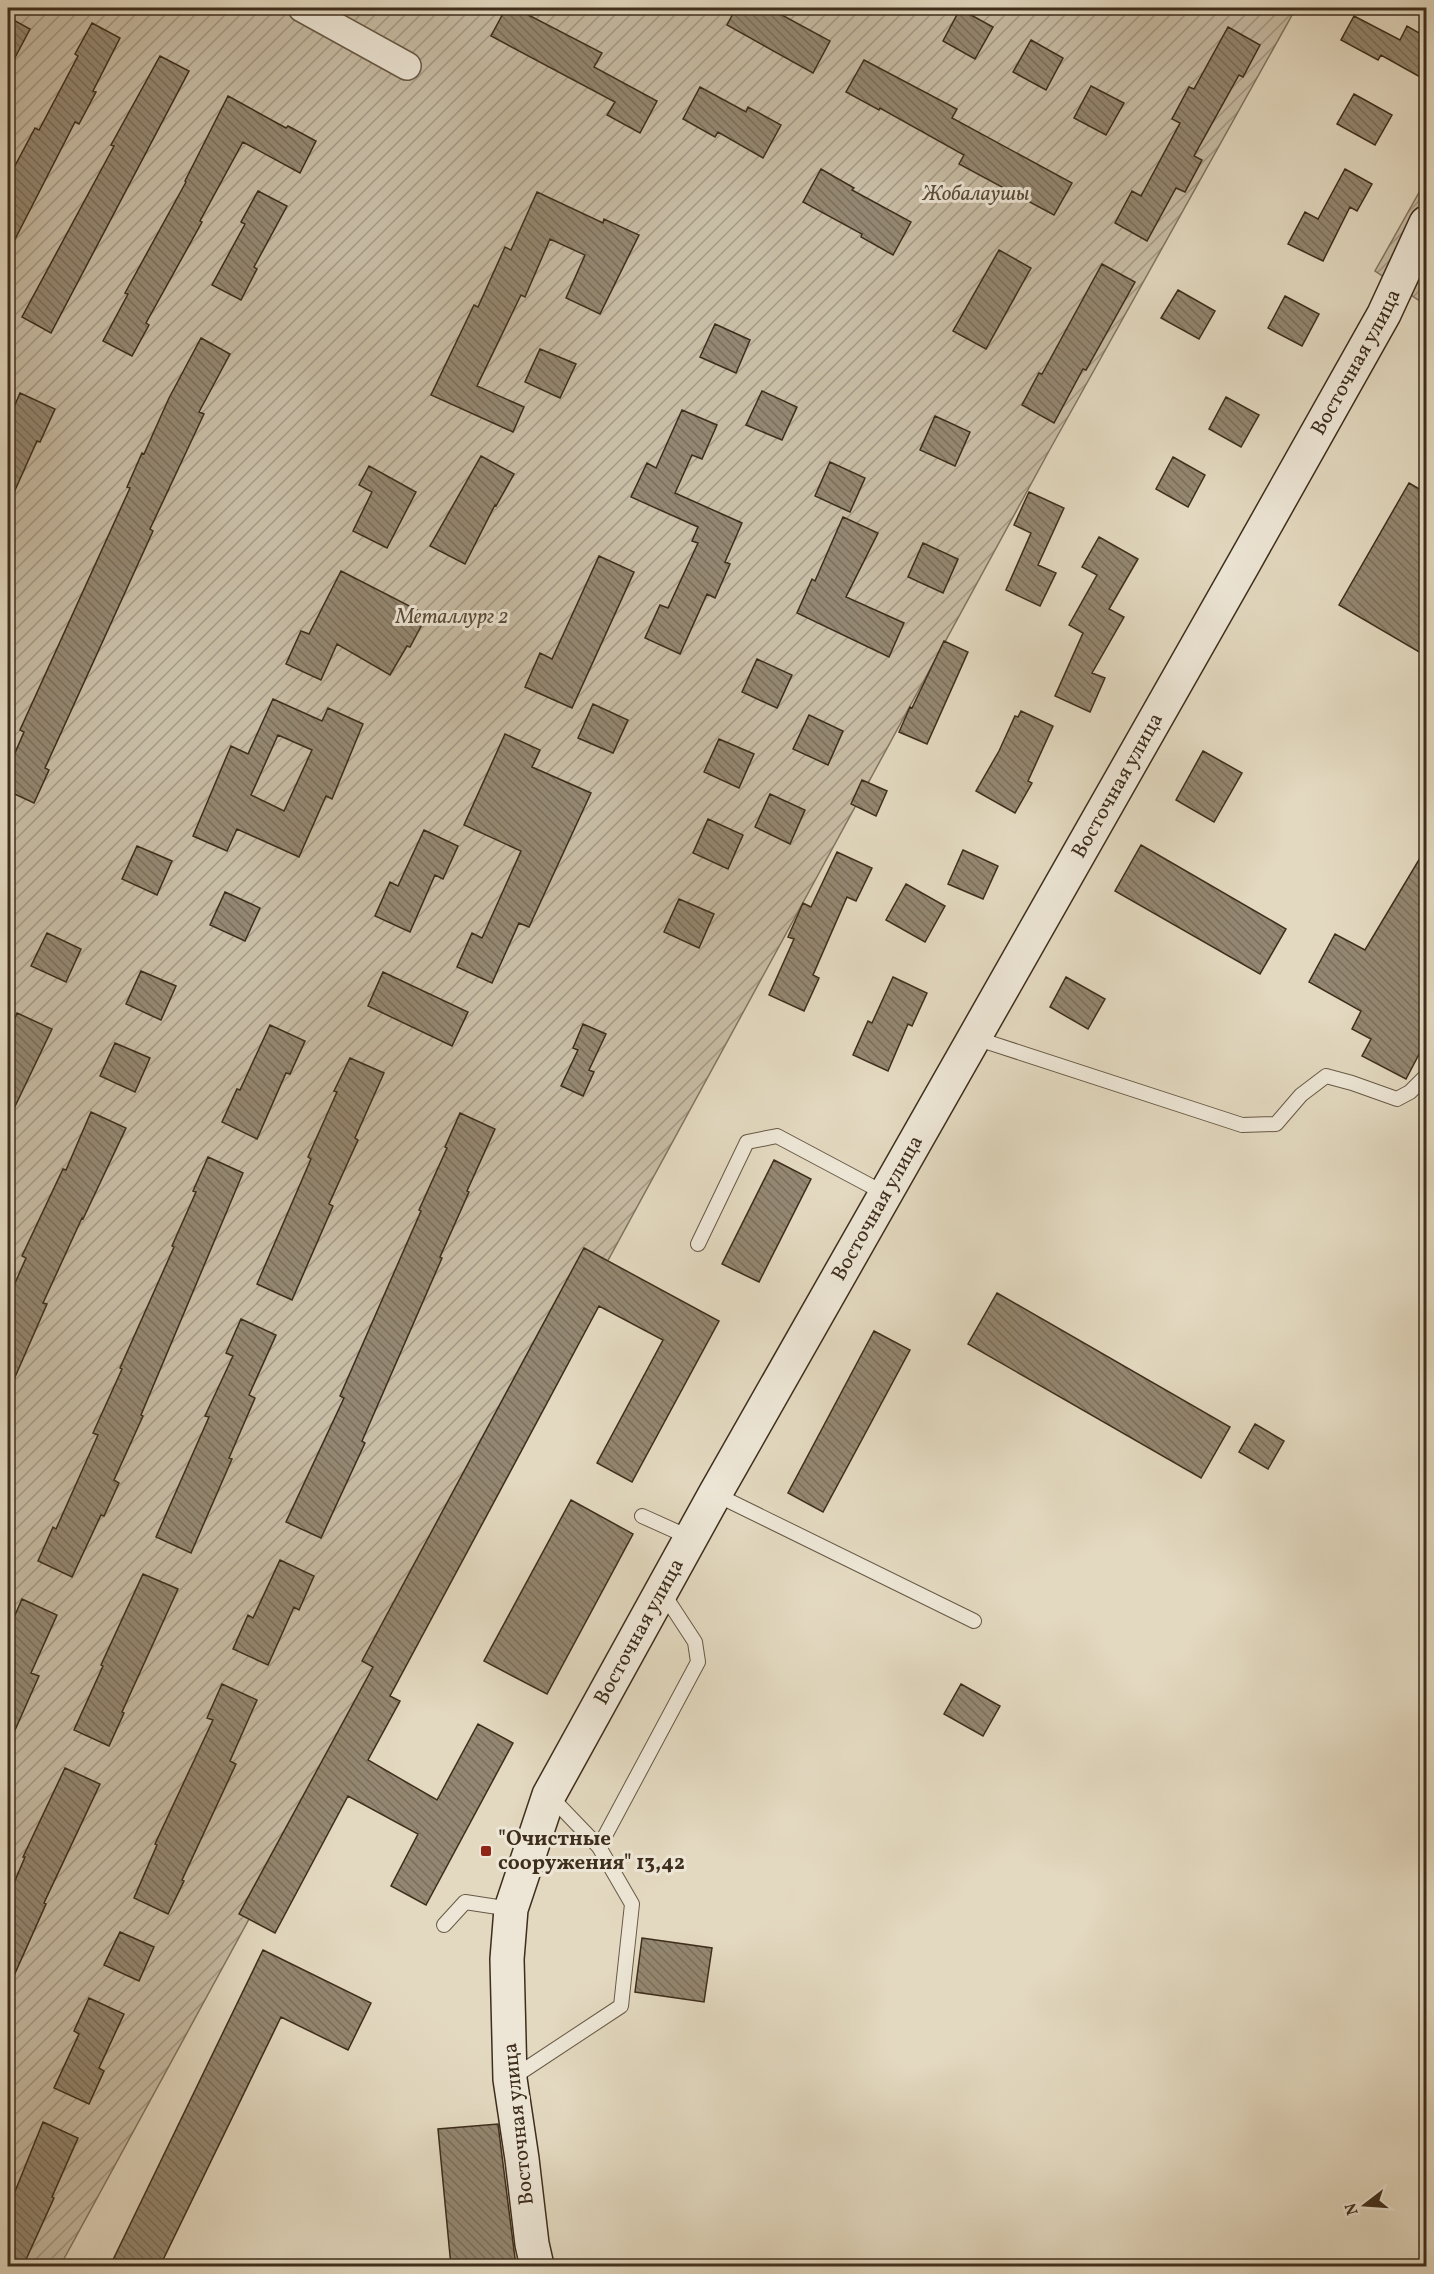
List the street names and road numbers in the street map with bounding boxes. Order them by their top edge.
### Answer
street label: Восточная улица [1304,284,1408,441]
street label: Восточная улица [1065,707,1170,864]
street label: Восточная улица [825,1130,930,1286]
street label: Восточная улица [587,1553,691,1710]
street label: Восточная улица [496,2041,542,2207]

